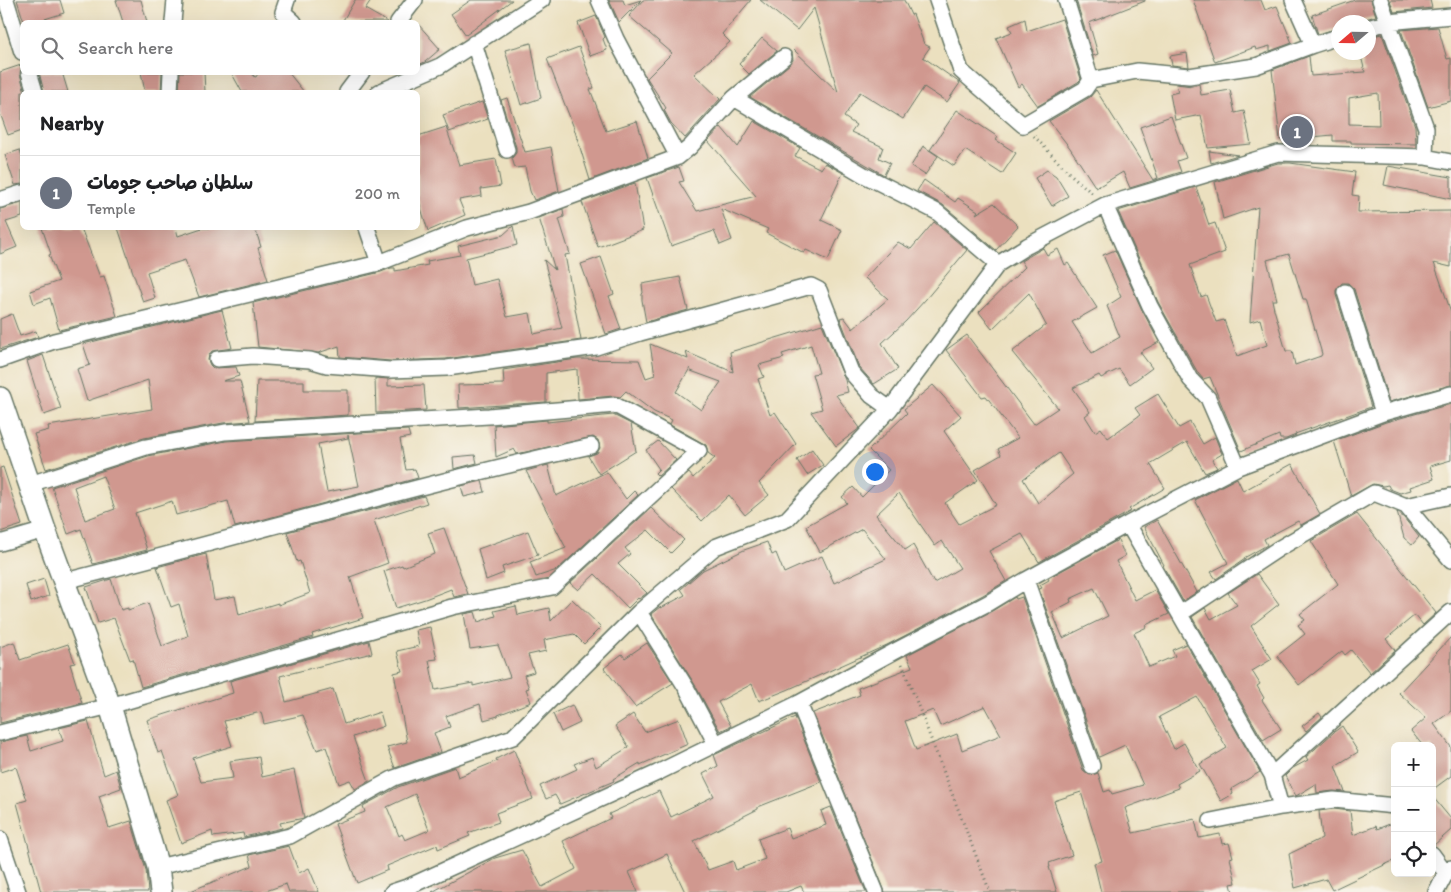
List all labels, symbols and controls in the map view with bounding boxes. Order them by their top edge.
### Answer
north arrow [1331,15,1376,60]
search box [20,20,420,75]
icon: search [38,34,66,62]
text: Search here [78,36,173,59]
text: Nearby [40,110,104,135]
pin: 1 [1281,113,1313,151]
text: سلطان صاحب جومات [87,171,253,194]
text: 1 [52,184,60,203]
text: 200 m [355,184,400,203]
text: Temple [87,199,136,218]
your location [862,459,888,485]
map controls [1391,742,1436,877]
button: + [1391,742,1436,787]
button: − [1391,787,1436,832]
button: locate [1391,832,1436,877]

